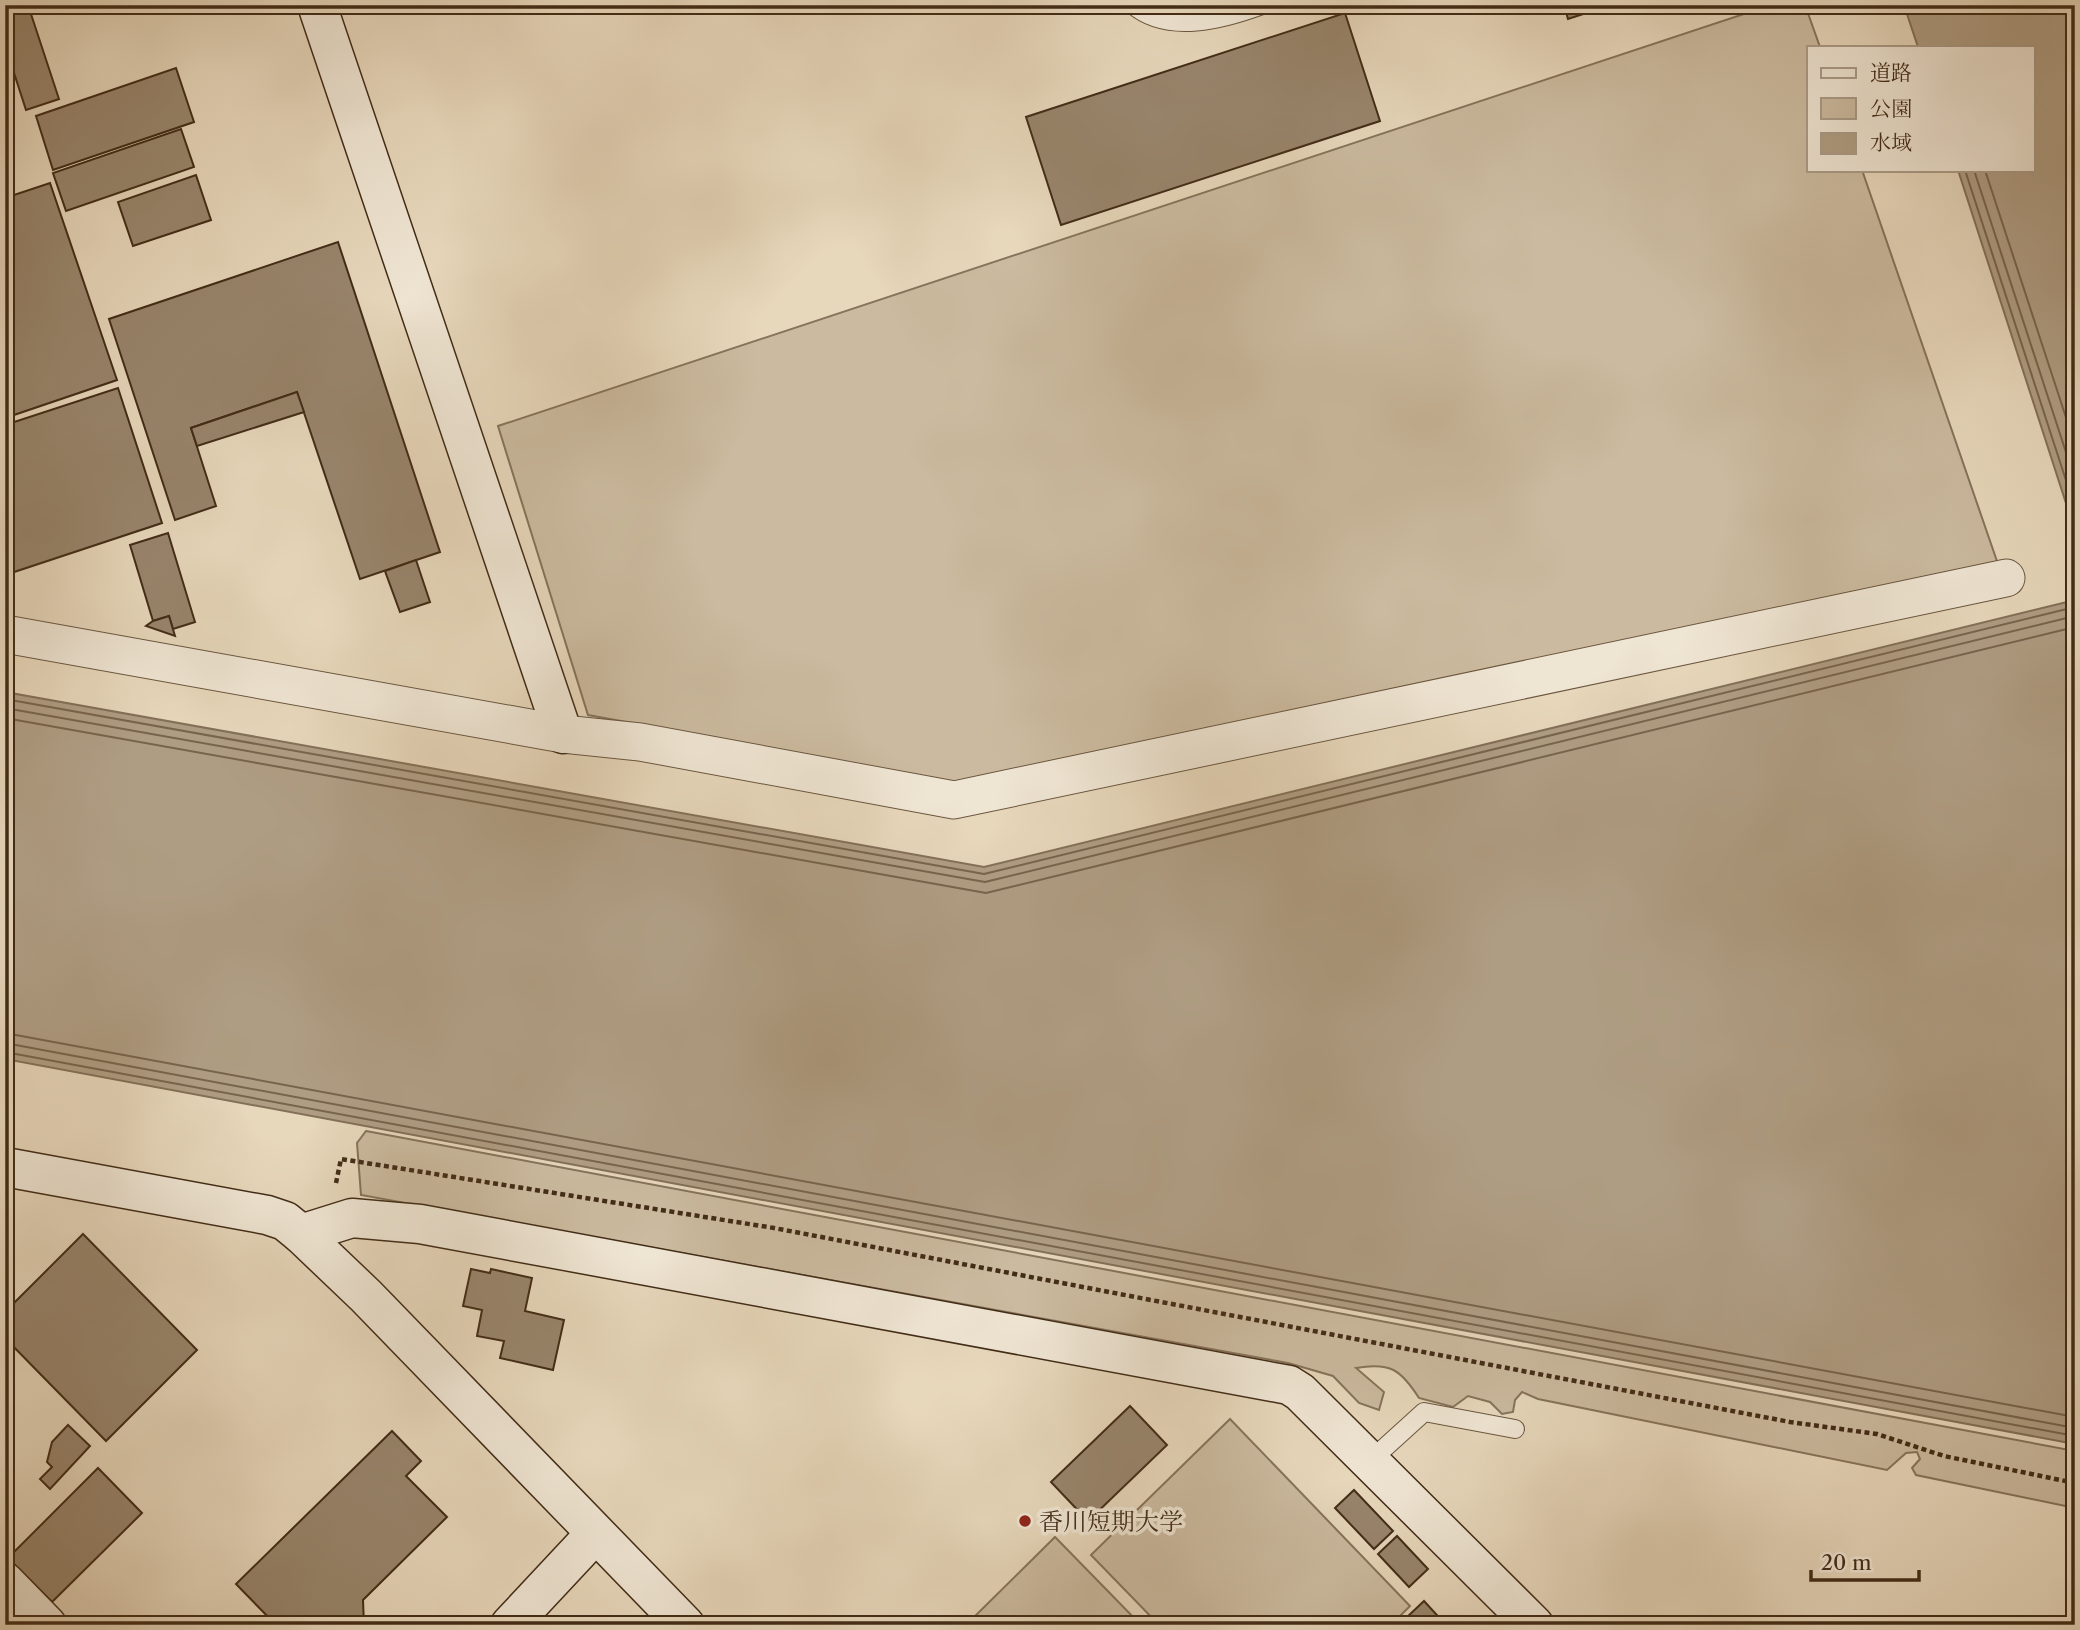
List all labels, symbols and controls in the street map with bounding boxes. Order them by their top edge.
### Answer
legend [1807,46,2035,172]
text: 道路 [1870,60,1912,85]
text: 公園 [1870,96,1912,121]
text: 水域 [1870,130,1912,155]
place label: 香川短期大学 [1039,1507,1183,1536]
marker: 香川短期大学 [1017,1513,1033,1529]
scale bar [1811,1539,1919,1583]
text: 20 m [1821,1550,1872,1575]

